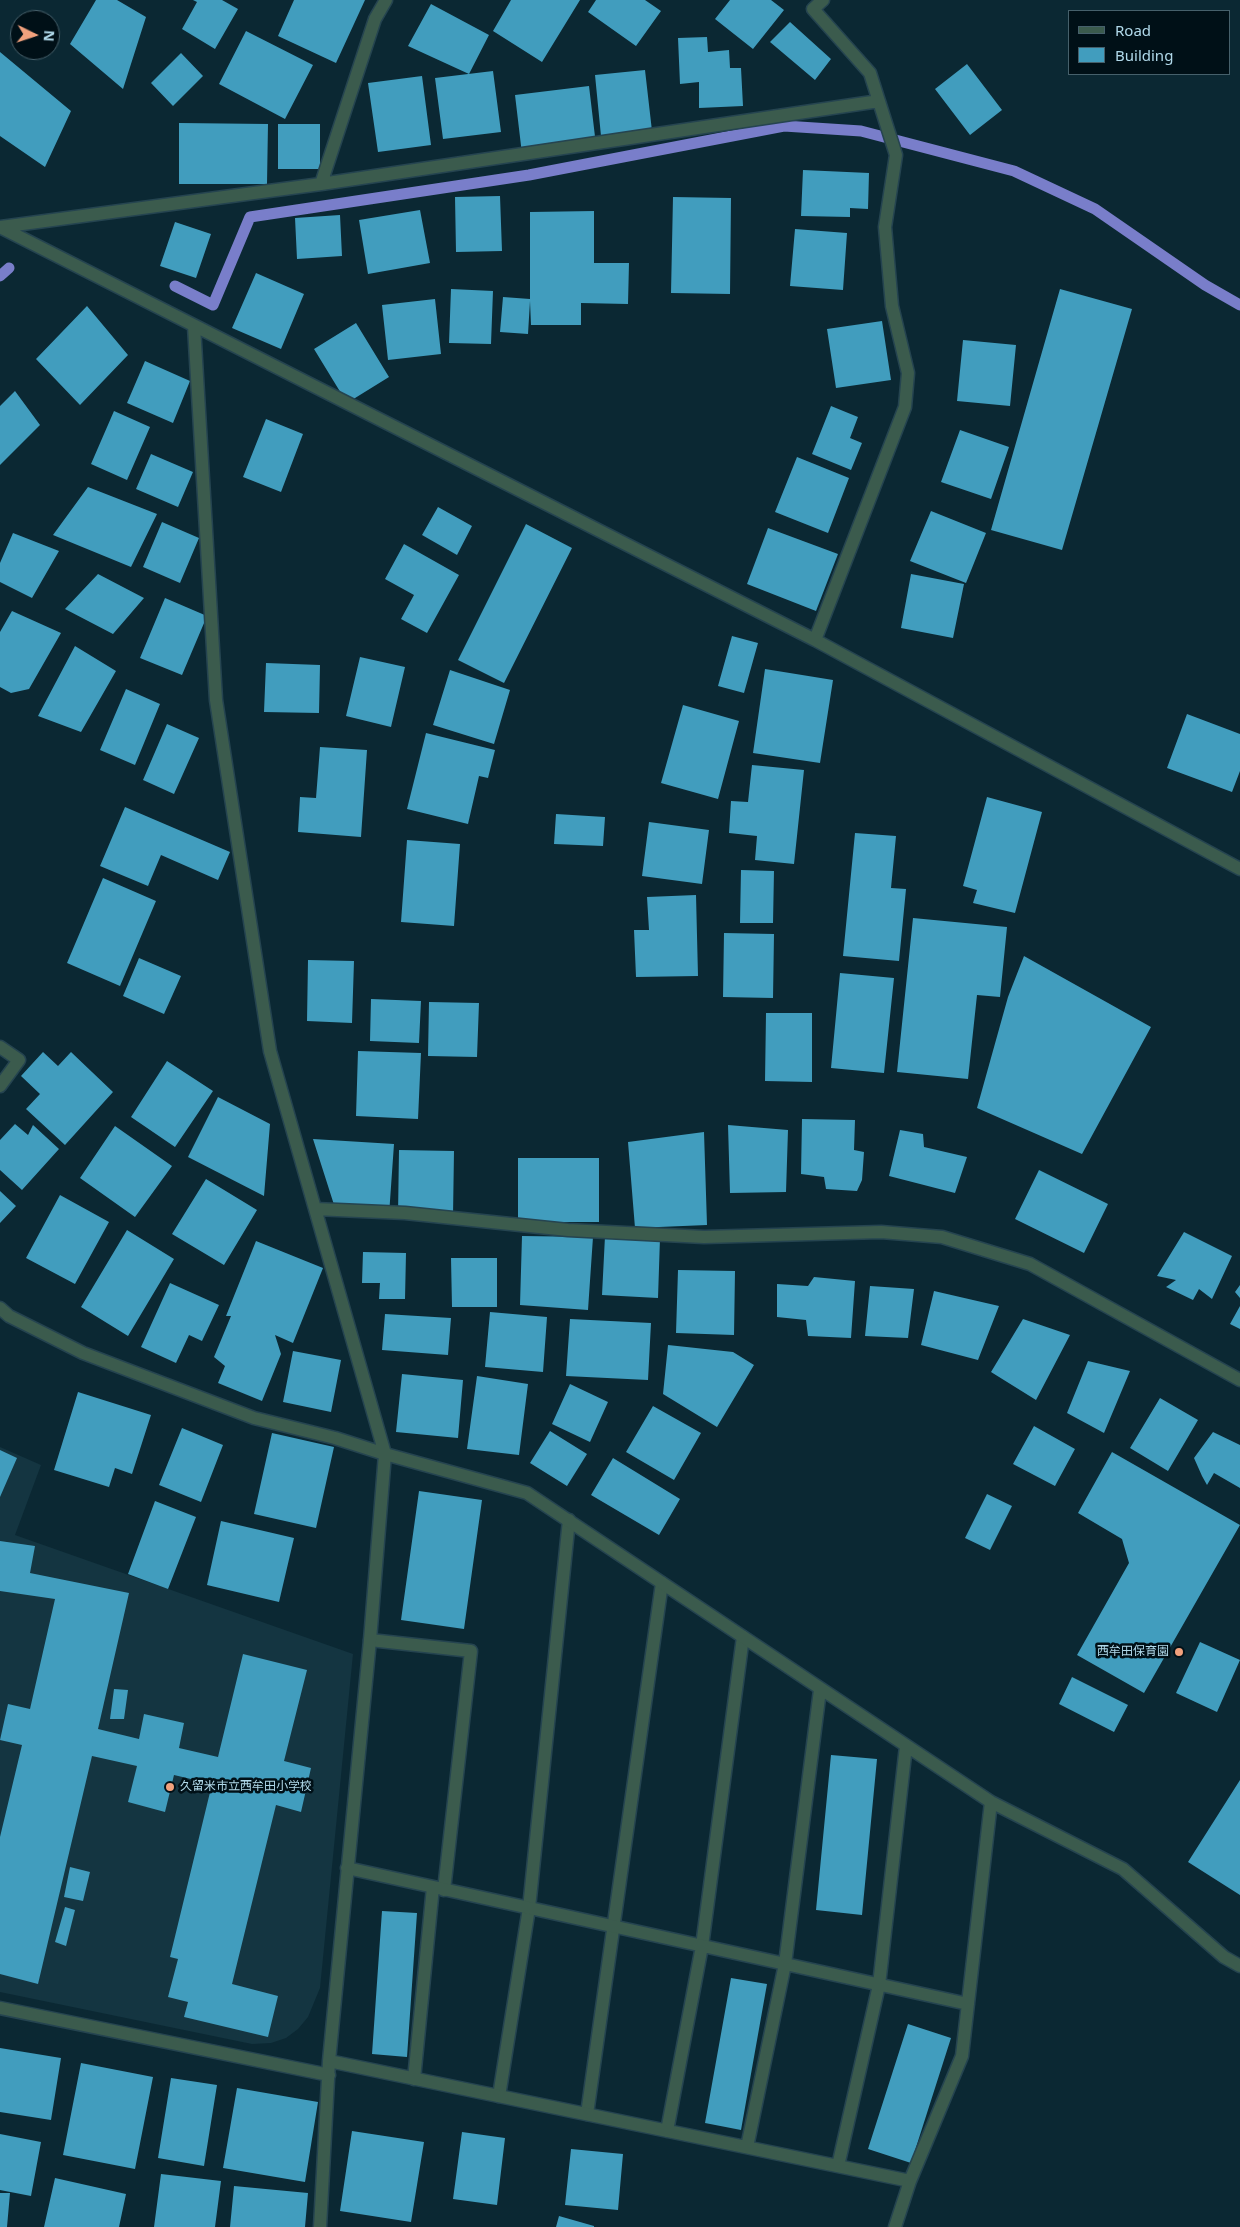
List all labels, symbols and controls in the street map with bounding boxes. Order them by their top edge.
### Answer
north arrow [10,10,60,60]
legend [1068,10,1230,75]
text: Road [1115,20,1151,40]
text: N [40,30,59,42]
text: Building [1115,45,1173,65]
place label: 西牟田保育園 [1097,1645,1169,1659]
marker: 西牟田保育園 [1173,1646,1185,1658]
place label: 久留米市立西牟田小学校 [180,1780,312,1794]
marker: 久留米市立西牟田小学校 [164,1781,176,1793]

